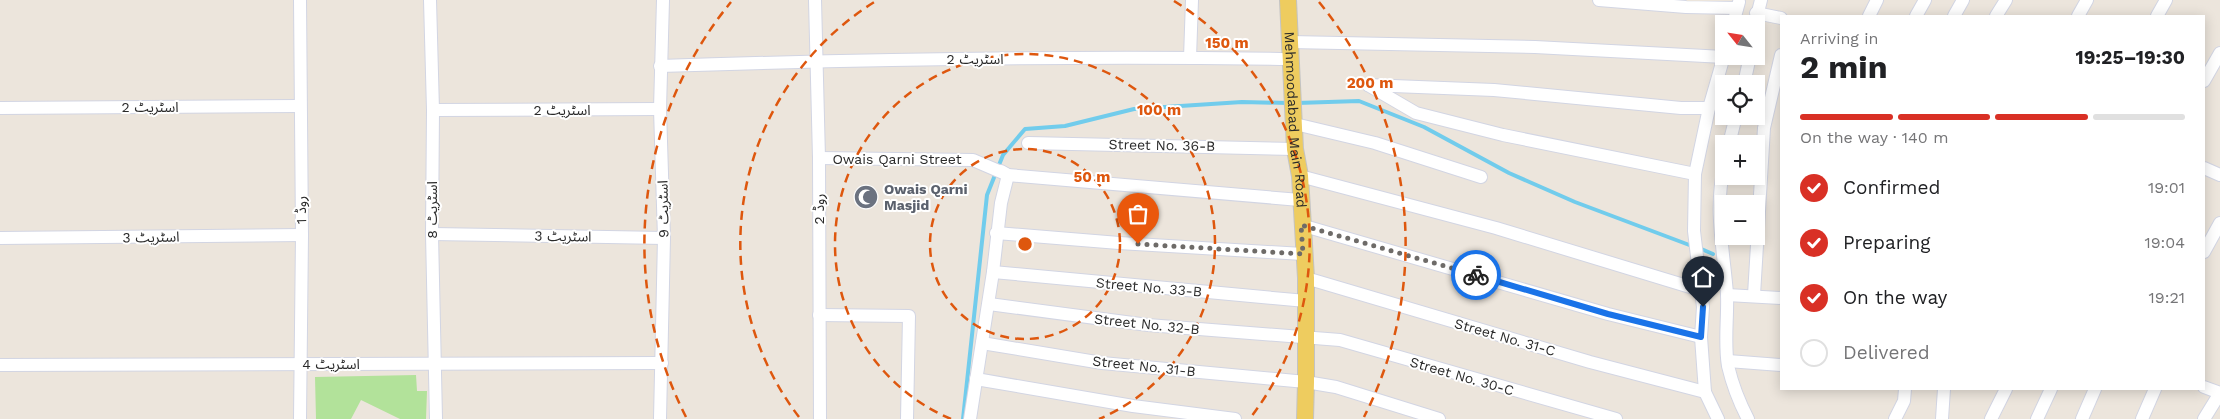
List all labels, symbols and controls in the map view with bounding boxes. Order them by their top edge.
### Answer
north arrow [1715,15,1765,65]
map controls [1715,15,1765,245]
text: Arriving in [1800,29,1878,48]
street label: Mehmoodabad Main Road [1281,31,1310,208]
text: 150 m [1205,34,1249,52]
text: 19:25–19:30 [2075,46,2185,69]
text: 2 min [1800,48,1888,86]
street label: اسٹریٹ 2 [946,51,1004,68]
text: 200 m [1347,74,1393,92]
button: locate [1715,75,1765,125]
street label: اسٹریٹ 2 [121,99,179,116]
text: 100 m [1137,101,1181,119]
street label: اسٹریٹ 2 [533,102,591,119]
text: On the way · 140 m [1800,128,1948,147]
button: + [1715,135,1765,185]
street label: Street No. 36-B [1109,136,1215,154]
street label: Owais Qarni Street [832,151,962,167]
text: 50 m [1074,168,1110,186]
icon: check [1800,174,1828,202]
text: Confirmed [1843,176,1940,199]
text: 19:01 [2148,178,2185,197]
street label: اسٹریٹ 9 [654,180,673,238]
street label: اسٹریٹ 8 [424,181,441,239]
place label: Owais Qarni Masjid [884,181,968,213]
mosque icon: Owais Qarni Masjid [853,184,879,210]
street label: روڈ 2 [811,193,828,225]
pin [1117,193,1159,244]
button: − [1715,195,1765,245]
street label: روڈ 1 [293,196,310,224]
icon: bag [1124,200,1152,228]
street label: اسٹریٹ 3 [534,228,592,245]
street label: اسٹریٹ 3 [122,229,180,246]
icon: check [1800,229,1828,257]
text: Preparing [1843,231,1930,254]
text: 19:04 [2144,233,2185,252]
centre of rings [1016,235,1034,253]
courier [1451,250,1501,300]
pin [1682,256,1724,307]
icon: bike [1462,261,1490,289]
icon: home [1689,263,1717,291]
street label: Street No. 33-B [1095,274,1203,300]
icon: check [1800,284,1828,312]
text: On the way [1843,286,1947,309]
text: 19:21 [2149,288,2185,307]
street label: Street No. 32-B [1093,311,1201,337]
street label: Street No. 31-C [1453,315,1557,359]
text: Delivered [1843,341,1930,364]
street label: Street No. 31-B [1092,353,1196,379]
street label: Street No. 30-C [1408,354,1516,398]
street label: اسٹریٹ 4 [302,356,360,373]

